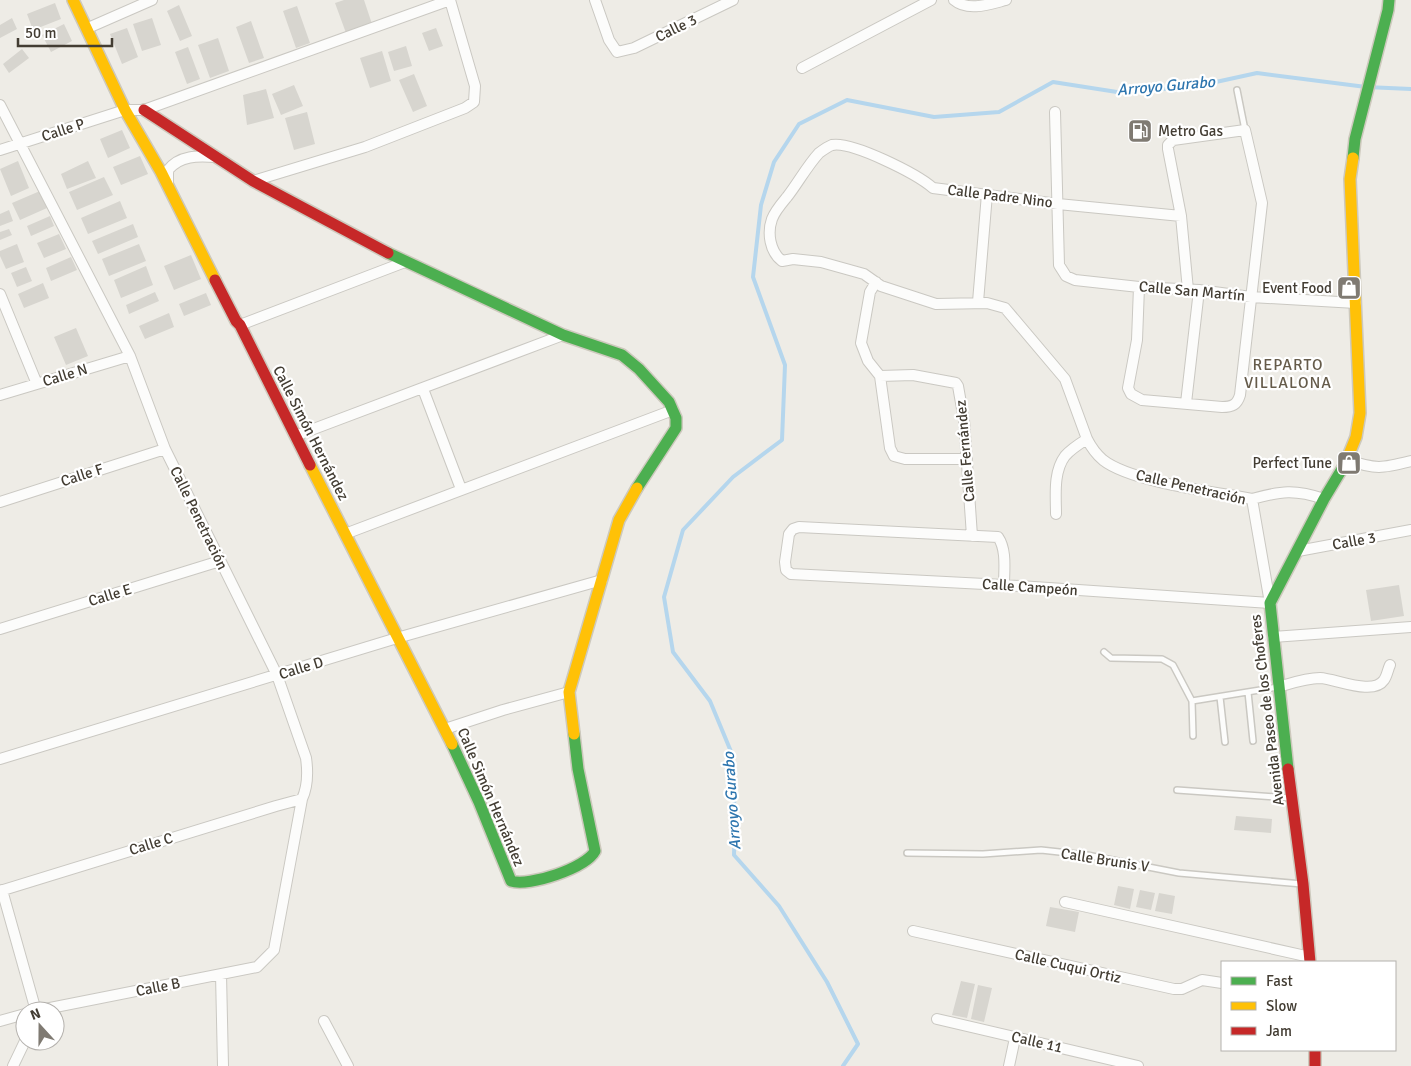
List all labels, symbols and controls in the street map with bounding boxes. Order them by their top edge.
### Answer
street label: Calle 3 [652,10,700,46]
scale bar [18,15,111,47]
text: 50 m [25,24,56,42]
water label: Arroyo Gurabo [1116,72,1216,100]
street label: Calle P [39,115,87,145]
fuel station icon: Metro Gas [1127,118,1153,144]
place label: Metro Gas [1158,122,1223,140]
street label: Calle Padre Nino [946,181,1054,211]
shop icon: Event Food [1336,275,1362,301]
street label: Calle San Martín [1138,277,1246,305]
place label: Event Food [1262,279,1332,297]
district label: REPARTO VILLALONA [1244,355,1332,393]
street label: Calle N [40,360,90,390]
street label: Calle Simón Hernández [269,363,353,504]
street label: Calle Fernández [952,399,978,503]
shop icon: Perfect Tune [1336,450,1362,476]
place label: Perfect Tune [1252,454,1332,472]
street label: Calle F [58,460,106,490]
street label: Calle Penetración [166,463,232,573]
street label: Calle Penetración [1134,466,1248,508]
street label: Calle 3 [1331,528,1377,554]
street label: Calle Campeón [982,575,1078,599]
street label: Calle E [86,580,134,610]
street label: Avenida Paseo de los Choferes [1246,613,1288,807]
street label: Calle D [277,653,325,683]
street label: Calle Simón Hernández [454,725,528,869]
water label: Arroyo Gurabo [719,751,745,851]
street label: Calle C [127,829,175,859]
street label: Calle Brunis V [1060,844,1151,876]
street label: Calle Cuqui Ortiz [1013,945,1123,987]
legend [1221,961,1396,1051]
text: Fast [1266,972,1293,990]
street label: Calle B [134,974,182,1000]
text: Slow [1266,997,1297,1015]
north arrow [15,1001,65,1051]
text: N [28,1005,43,1024]
text: Jam [1266,1022,1292,1040]
street label: Calle 11 [1010,1027,1064,1057]

